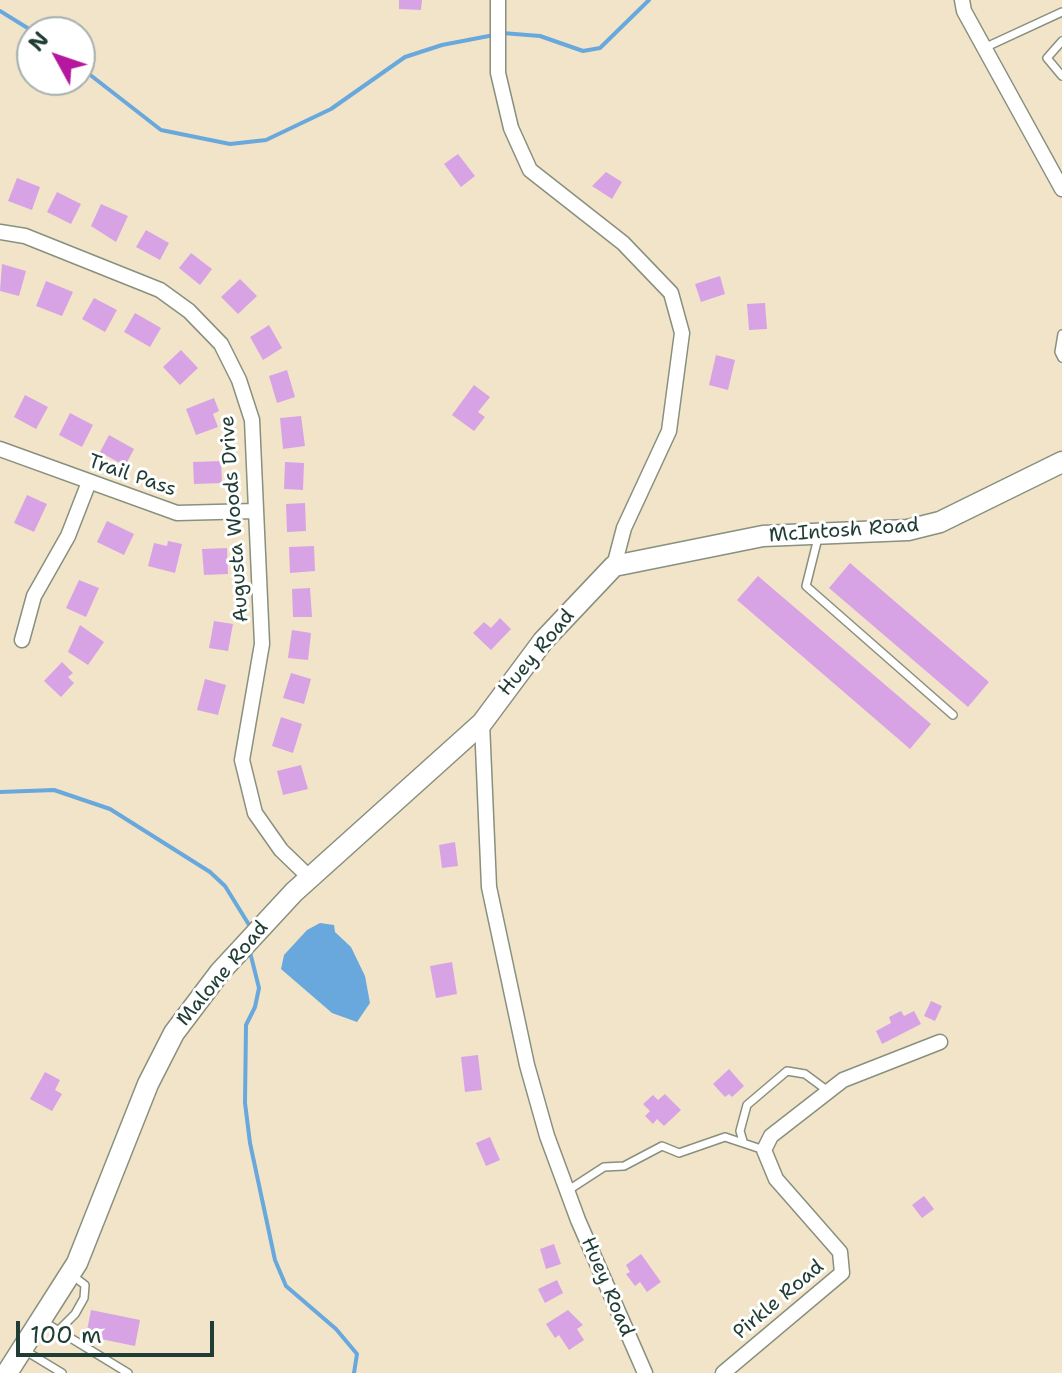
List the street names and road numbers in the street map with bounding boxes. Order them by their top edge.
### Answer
street label: Augusta Woods Drive [216,415,254,623]
street label: Trail Pass [85,450,179,502]
street label: McIntosh Road [768,514,920,548]
street label: Huey Road [494,605,580,701]
street label: Malone Road [172,917,274,1031]
street label: Huey Road [575,1234,639,1340]
street label: Pirkle Road [729,1255,829,1345]

